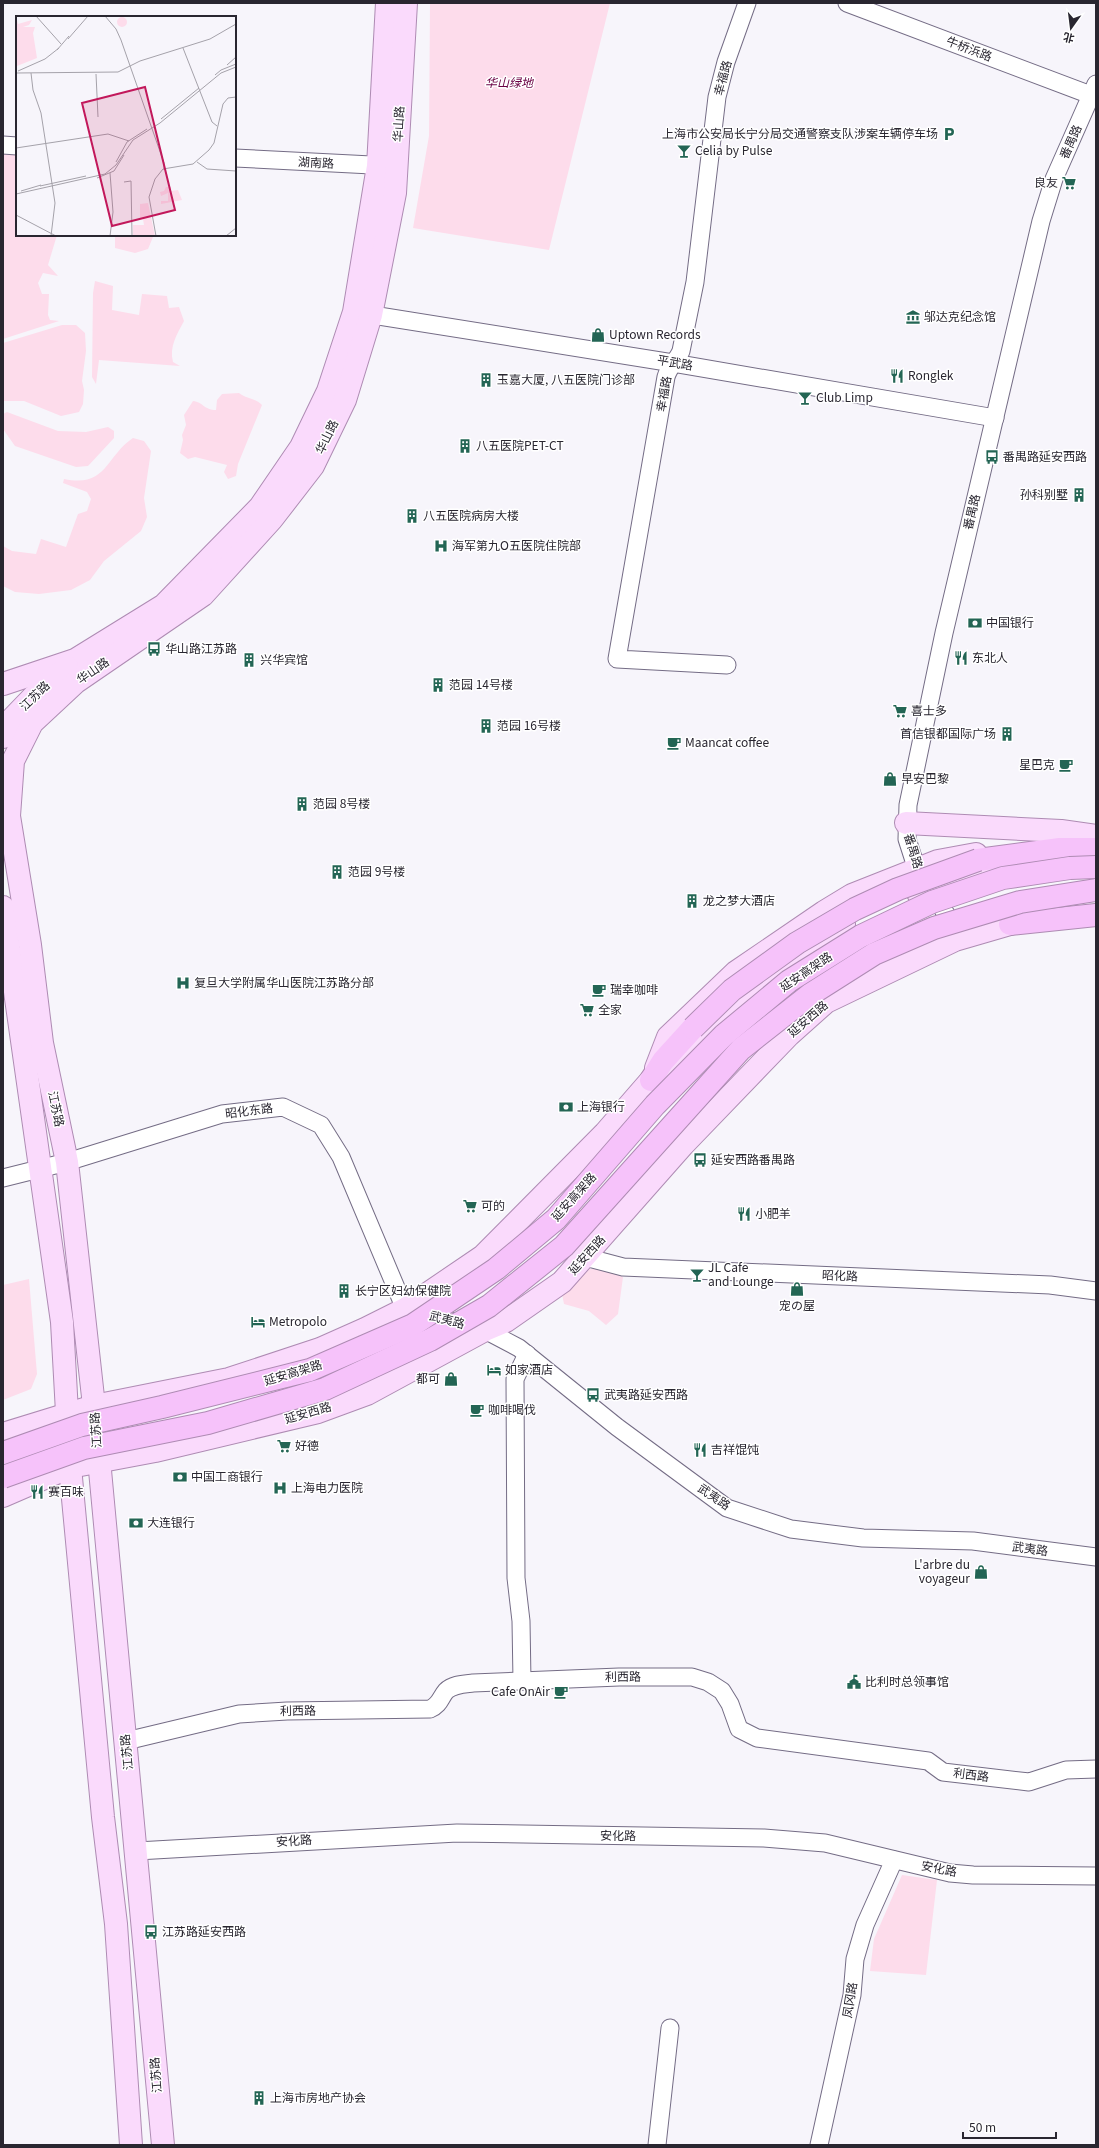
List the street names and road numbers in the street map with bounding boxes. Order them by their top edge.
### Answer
street label: 牛桥浜路 [944,31,995,64]
street label: 幸福路 [709,58,734,97]
street label: 华山路 [388,105,407,142]
street label: 番禺路 [1055,121,1085,161]
street label: 湖南路 [298,152,335,171]
street label: 平武路 [656,350,694,373]
street label: 幸福路 [651,375,674,413]
street label: 华山路 [310,416,341,456]
street label: 番禺路 [958,492,983,531]
street label: 华山路 [73,652,112,687]
street label: 江苏路 [15,676,53,714]
street label: 番禺路 [901,831,928,870]
street label: 延安高架路 [776,947,835,995]
street label: 延安西路 [783,996,831,1040]
street label: 江苏路 [45,1089,70,1128]
street label: 昭化东路 [224,1098,274,1121]
street label: 延安高架路 [546,1168,599,1224]
street label: 延安西路 [564,1230,608,1278]
street label: 昭化路 [822,1265,858,1284]
street label: 武夷路 [428,1306,467,1331]
street label: 延安高架路 [261,1355,324,1388]
street label: 延安西路 [282,1397,333,1426]
street label: 江苏路 [85,1412,104,1449]
street label: 武夷路 [695,1479,735,1513]
street label: 武夷路 [1011,1537,1049,1558]
street label: 利西路 [605,1667,641,1684]
street label: 利西路 [280,1701,316,1718]
street label: 江苏路 [115,1733,136,1771]
street label: 利西路 [952,1763,990,1784]
street label: 安化路 [600,1826,636,1843]
street label: 安化路 [275,1830,312,1849]
street label: 安化路 [920,1856,959,1879]
street label: 凤冈路 [837,1981,860,2019]
street label: 江苏路 [144,2056,165,2094]

